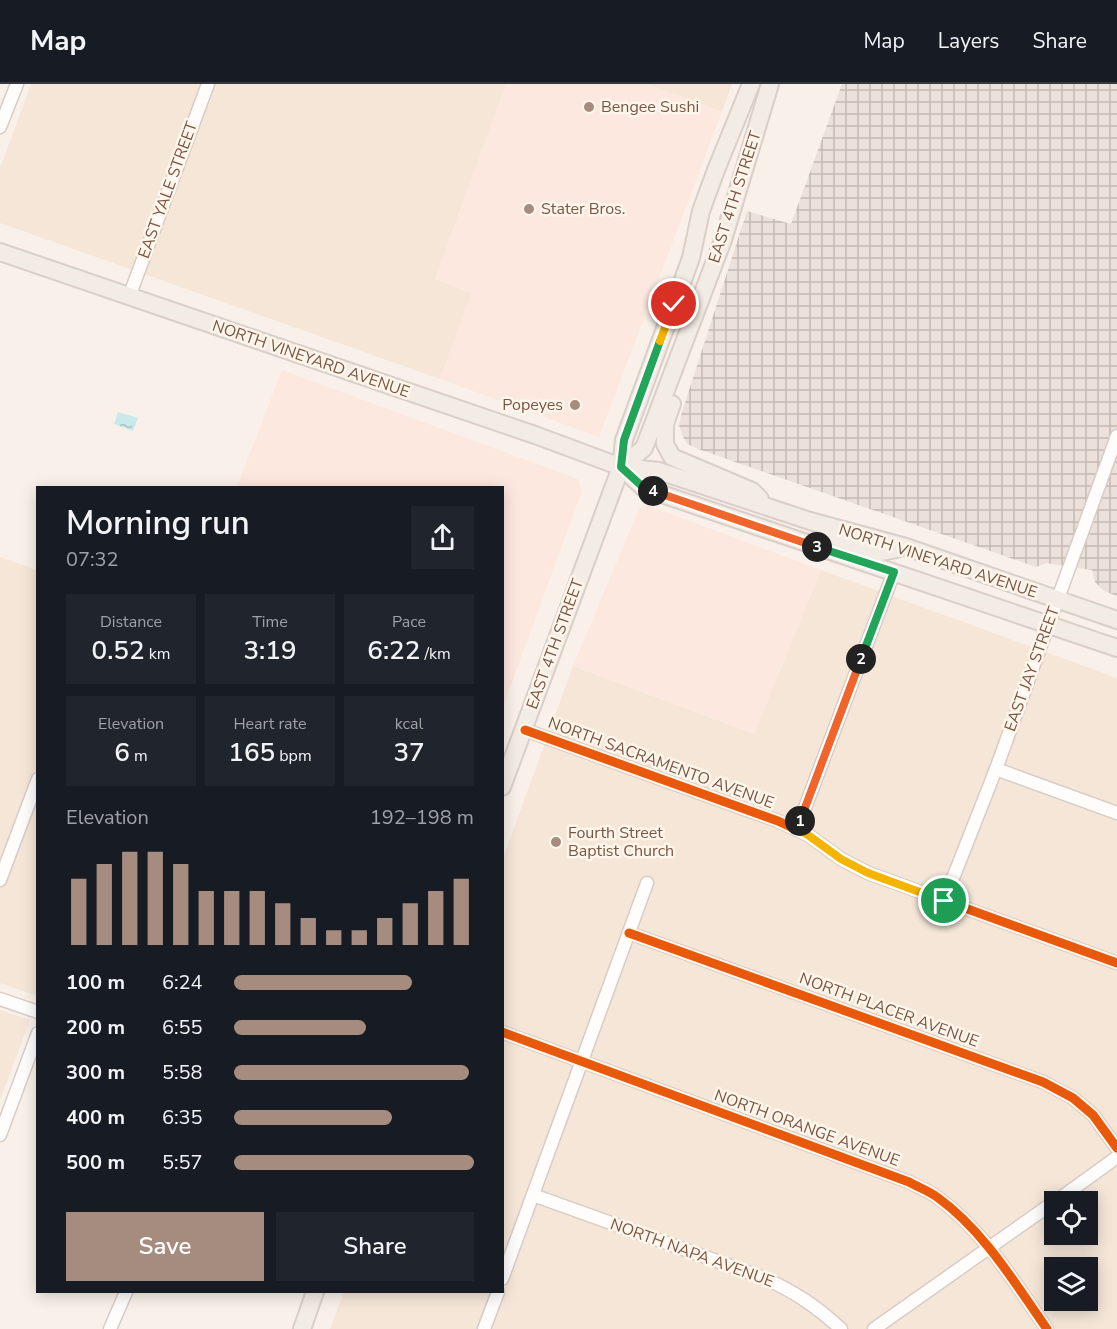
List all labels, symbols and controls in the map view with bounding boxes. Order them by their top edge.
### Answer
text: Map [30,22,86,60]
text: Map [863,27,905,55]
text: Layers [938,27,999,55]
text: Share [1032,27,1087,55]
place label: Bengee Sushi [601,96,699,118]
marker: Bengee Sushi [582,100,596,114]
street label: EAST YALE STREET [133,118,203,262]
street label: EAST 4TH STREET [703,128,767,266]
place label: Stater Bros. [541,198,625,220]
marker: Stater Bros. [522,202,536,216]
pin [648,278,699,329]
icon: check [657,287,690,320]
street label: NORTH VINEYARD AVENUE [209,315,413,403]
place label: Popeyes [502,394,563,416]
marker: Popeyes [568,398,582,412]
pin: 4 [638,476,668,506]
text: 4 [648,480,658,502]
text: Morning run [66,501,250,546]
button: share [411,506,474,569]
street label: NORTH VINEYARD AVENUE [836,518,1040,604]
pin: 3 [802,532,832,562]
text: 3 [812,536,822,558]
text: 07:32 [66,546,119,573]
street label: EAST 4TH STREET [521,575,589,712]
street label: EAST JAY STREET [999,603,1065,735]
text: Distance [100,611,162,633]
text: Time [252,611,288,633]
text: Pace [392,611,426,633]
text: 0.52 [92,633,145,668]
text: 3:19 [244,633,296,668]
text: 6:22 [367,633,420,668]
text: km [145,643,170,665]
text: /km [420,643,451,665]
pin: 2 [846,644,876,674]
text: 2 [856,648,866,670]
street label: NORTH SACRAMENTO AVENUE [545,712,777,814]
text: Elevation [98,713,164,735]
text: Heart rate [233,713,307,735]
text: kcal [395,713,423,735]
text: 6 [114,735,130,770]
text: 165 [228,735,275,770]
text: 37 [393,735,425,770]
text: m [130,745,148,767]
text: bpm [275,745,312,767]
text: Elevation [66,804,149,831]
text: 192–198 m [370,804,474,831]
pin: 1 [785,806,815,836]
text: 1 [795,810,805,832]
place label: Fourth Street Baptist Church [568,822,674,862]
marker: Fourth Street Baptist Church [549,835,563,849]
pin [918,875,969,926]
icon: arrive [927,884,960,917]
street label: NORTH PLACER AVENUE [796,967,982,1053]
text: 100 m [66,969,125,996]
text: 6:24 [162,969,203,996]
text: 200 m [66,1014,125,1041]
text: 6:55 [162,1014,203,1041]
text: 300 m [66,1059,125,1086]
text: 5:58 [162,1059,203,1086]
street label: NORTH ORANGE AVENUE [711,1084,903,1172]
text: 400 m [66,1104,125,1131]
text: 6:35 [162,1104,203,1131]
text: 500 m [66,1149,125,1176]
text: 5:57 [162,1149,203,1176]
map controls [1044,1191,1098,1311]
button: locate [1044,1191,1098,1245]
button: Save [66,1212,264,1281]
button: Share [276,1212,474,1281]
street label: NORTH NAPA AVENUE [607,1213,777,1293]
button: layers [1044,1257,1098,1311]

